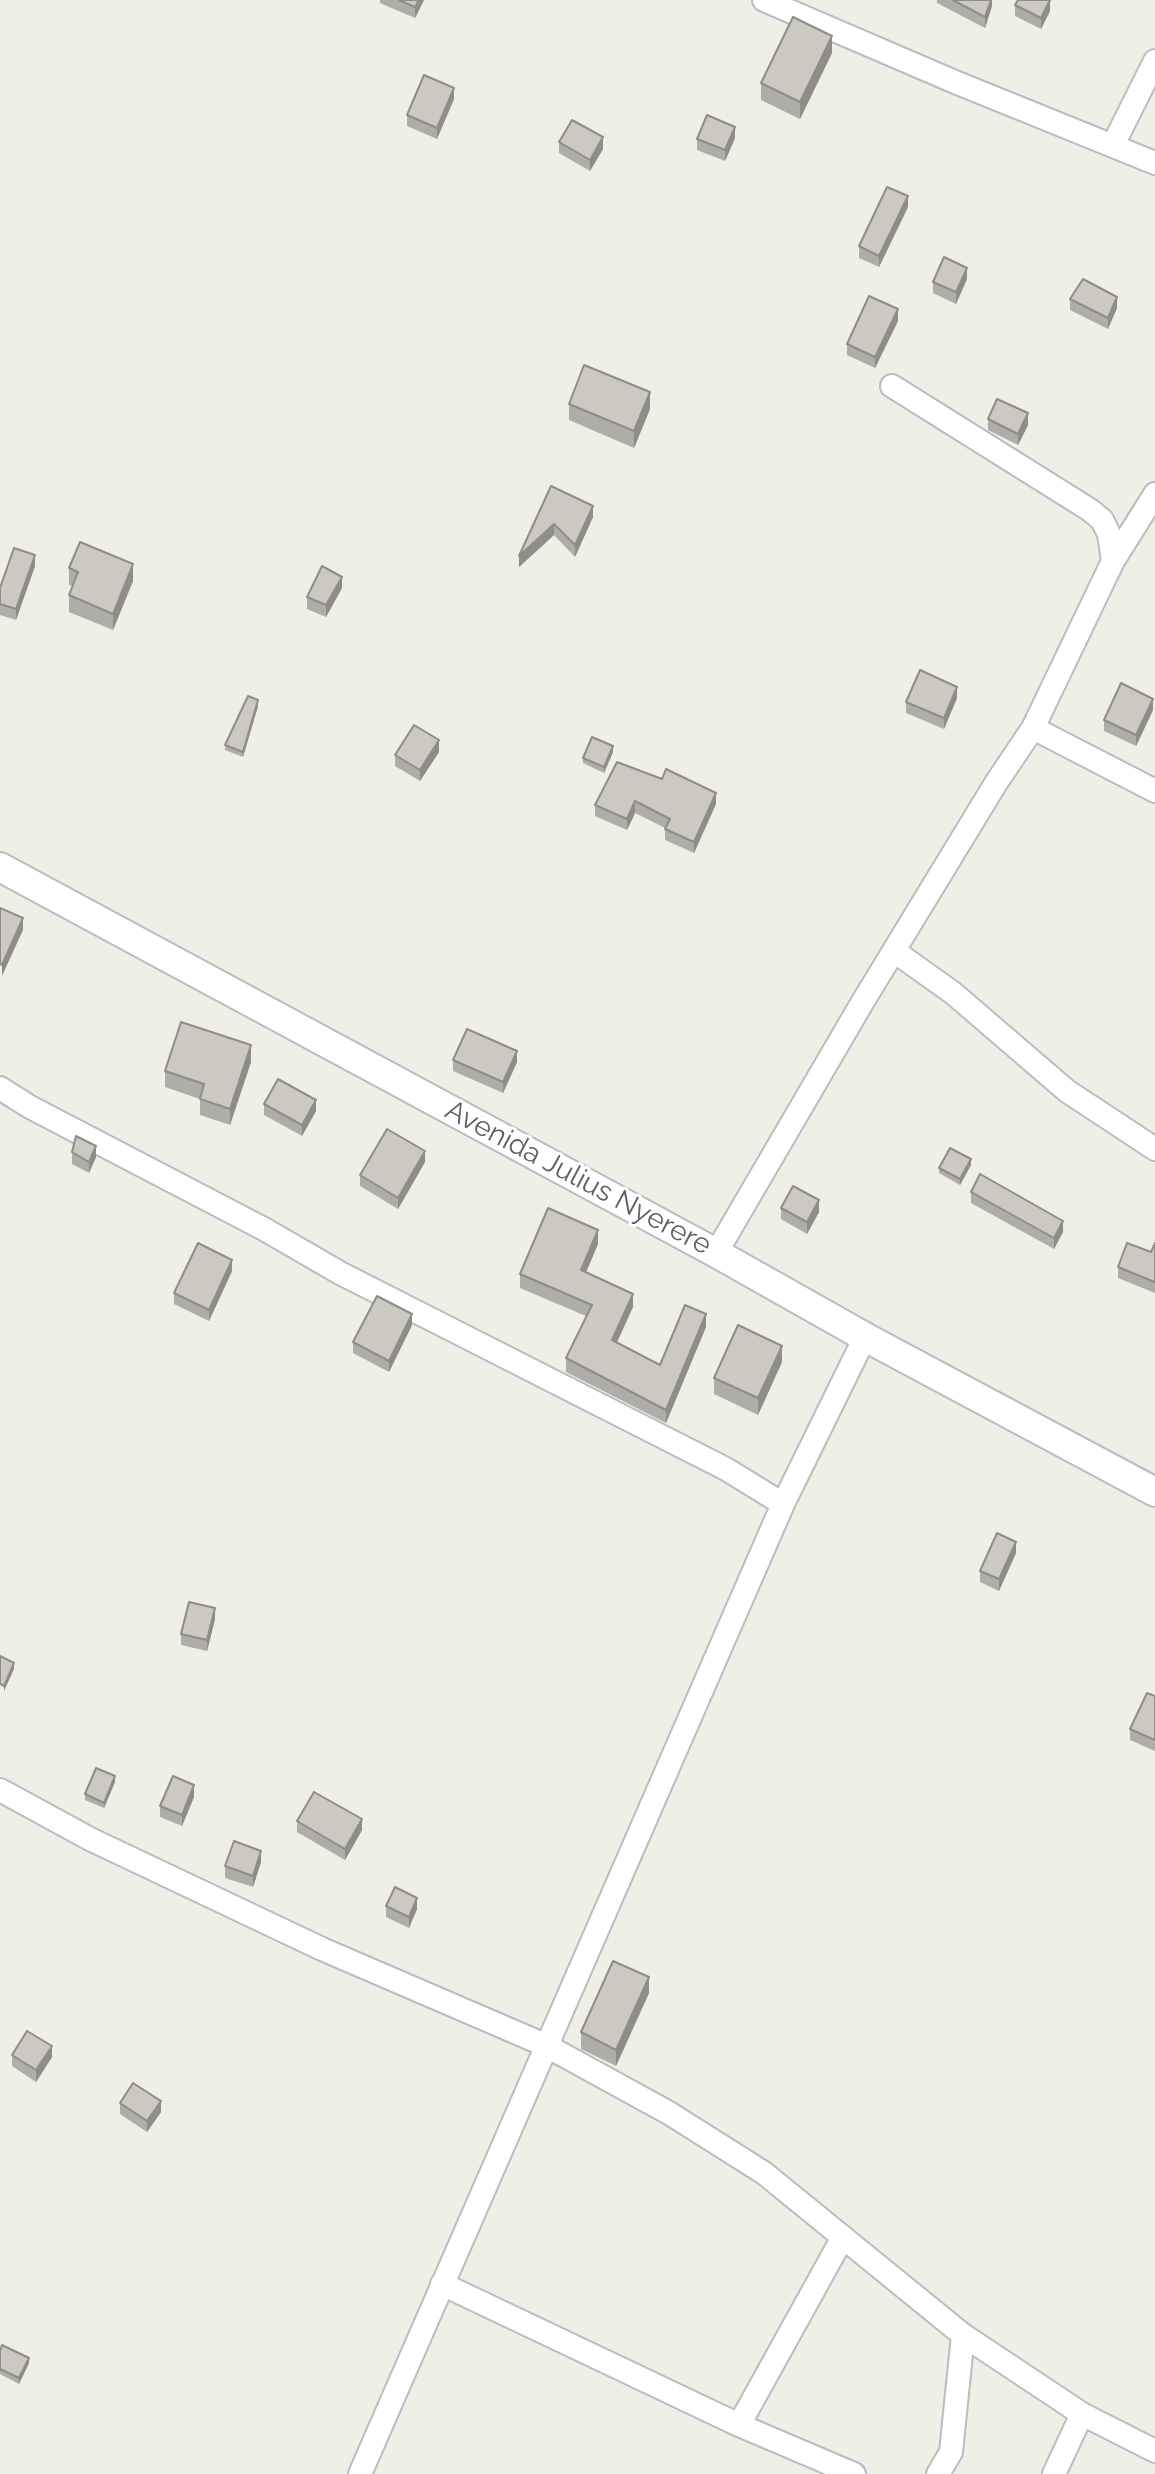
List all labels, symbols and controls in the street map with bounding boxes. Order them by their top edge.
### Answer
street label: Avenida Julius Nyerere [439,1094,717,1262]

